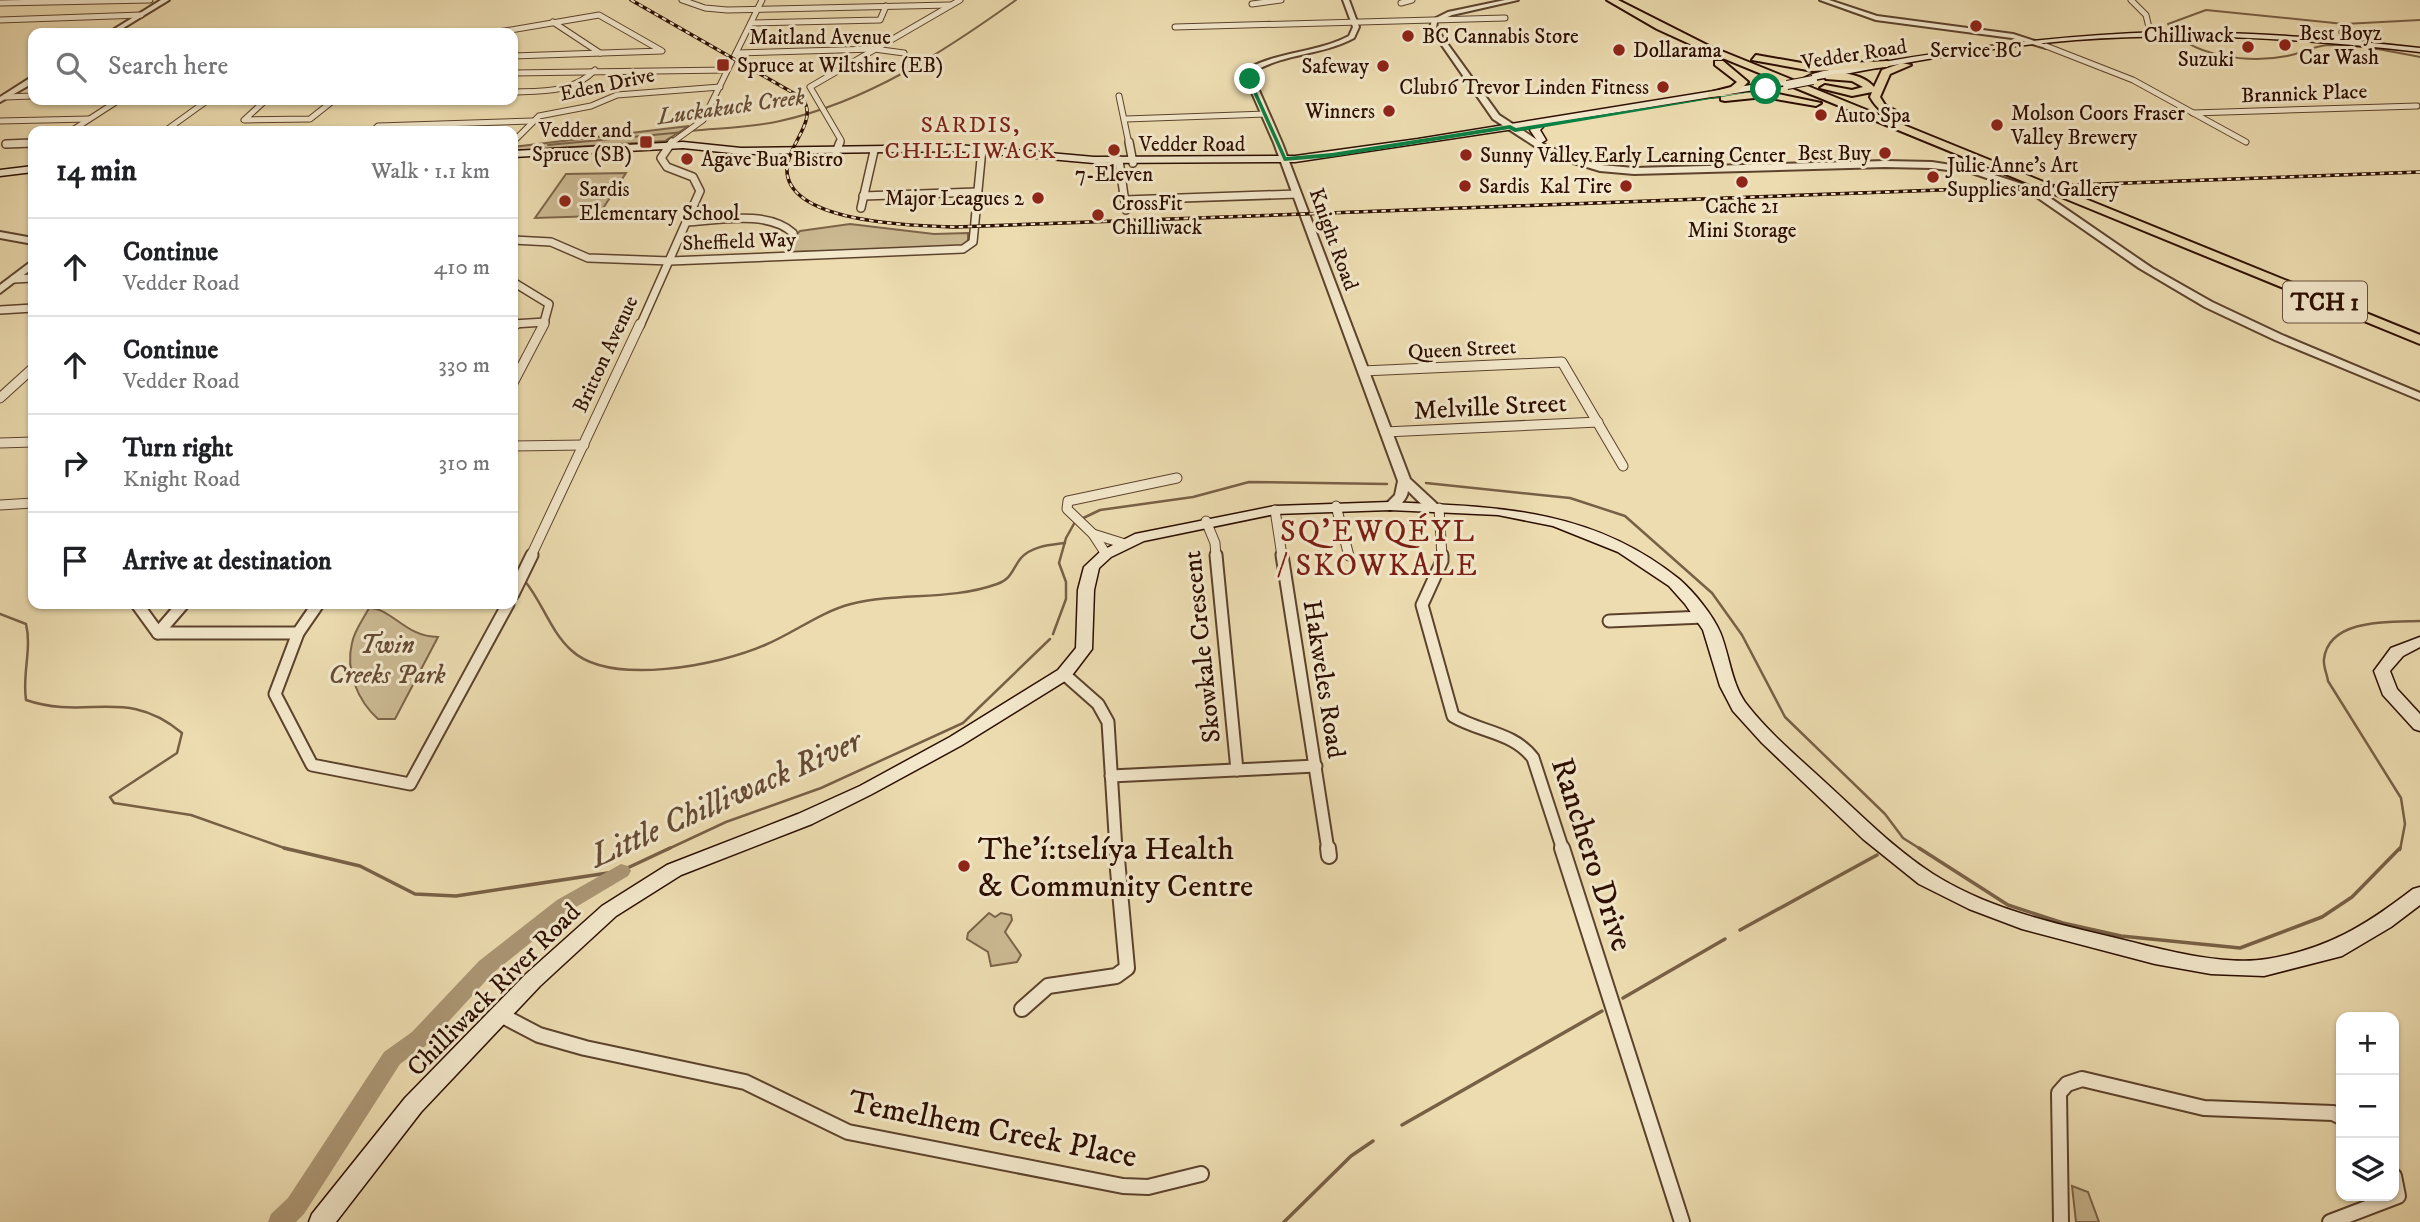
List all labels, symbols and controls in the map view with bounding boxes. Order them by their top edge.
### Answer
marker: Service BC [1968,18,1984,34]
place label: Best Boyz Car Wash [2299,21,2382,71]
place label: Chilliwack Suzuki [2144,23,2235,73]
place label: BC Cannabis Store [1422,24,1579,50]
street label: Maitland Avenue [749,25,891,51]
search box [28,28,518,105]
marker: BC Cannabis Store [1400,28,1416,44]
street label: Vedder Road [1799,34,1909,76]
marker: Best Boyz Car Wash [2277,37,2293,53]
place label: Dollarama [1633,38,1722,64]
place label: Service BC [1930,38,2022,64]
marker: Chilliwack Suzuki [2240,39,2256,55]
marker: Dollarama [1611,42,1627,58]
icon: search [52,48,90,86]
text: Search here [108,50,228,83]
place label: Spruce at Wiltshire (EB) [737,53,943,79]
place label: Safeway [1302,54,1370,80]
marker: Spruce at Wiltshire (EB) [715,57,731,73]
marker: Safeway [1375,58,1391,74]
street label: Eden Drive [557,62,657,108]
route end [1234,63,1265,94]
route start [1750,73,1781,104]
place label: Club16 Trevor Linden Fitness [1399,75,1649,101]
marker: Club16 Trevor Linden Fitness [1655,79,1671,95]
street label: Brannick Place [2240,79,2368,109]
water label: Luckakuck Creek [654,83,807,132]
place label: Winners [1304,99,1375,125]
place label: Molson Coors Fraser Valley Brewery [2010,101,2185,151]
marker: Winners [1381,103,1397,119]
place label: Auto Spa [1835,103,1911,129]
marker: Auto Spa [1813,107,1829,123]
district label: SARDIS, CHILLIWACK [885,111,1057,166]
marker: Molson Coors Fraser Valley Brewery [1989,117,2005,133]
place label: Vedder and Spruce (SB) [532,118,633,168]
street label: Vedder Road [1138,132,1246,158]
marker: Vedder and Spruce (SB) [638,134,654,150]
place label: Best Buy [1797,141,1872,167]
marker: 7-Eleven [1106,142,1122,158]
place label: Sunny Valley Early Learning Center [1480,143,1786,169]
marker: Best Buy [1877,145,1893,161]
place label: Agave Bua Bistro [701,147,843,173]
marker: Sunny Valley Early Learning Center [1458,147,1474,163]
marker: Agave Bua Bistro [679,151,695,167]
text: 14 min [56,153,137,190]
place label: Julie Anne's Art Supplies and Gallery [1945,153,2120,203]
text: Walk · 1.1 km [371,157,490,186]
place label: 7-Eleven [1075,162,1153,188]
marker: Julie Anne's Art Supplies and Gallery [1925,169,1941,185]
place label: Sardis [1479,174,1530,200]
place label: Kal Tire [1540,174,1612,200]
marker: Cache 21 Mini Storage [1734,174,1750,190]
place label: Sardis Elementary School [579,177,740,227]
marker: Sardis [1457,178,1473,194]
marker: Kal Tire [1618,178,1634,194]
street label: Knight Road [1303,185,1364,295]
place label: Major Leagues 2 [885,186,1025,212]
marker: Major Leagues 2 [1030,190,1046,206]
place label: CrossFit Chilliwack [1112,191,1203,241]
marker: Sardis Elementary School [557,193,573,209]
place label: Cache 21 Mini Storage [1687,194,1797,244]
marker: CrossFit Chilliwack [1090,207,1106,223]
street label: Sheffield Way [682,227,797,257]
text: Continue [123,236,218,269]
icon: ahead [56,248,94,286]
text: 410 m [434,253,490,282]
text: Vedder Road [123,269,239,298]
road number: TCH 1 [2283,282,2367,323]
street label: Britton Avenue [567,292,644,417]
text: Continue [123,334,218,367]
street label: Queen Street [1407,334,1517,366]
icon: ahead [56,346,94,384]
text: 330 m [438,351,490,380]
text: Vedder Road [123,367,239,396]
street label: Melville Street [1413,387,1567,428]
text: Turn right [123,432,233,465]
icon: right [56,444,94,482]
text: 310 m [438,449,490,478]
text: Knight Road [123,465,240,494]
district label: SQ'EWQÉYL / SKOWKALE [1277,513,1479,585]
icon: arrive [56,542,94,580]
text: Arrive at destination [123,545,332,578]
street label: Skowkale Crescent [1176,549,1229,745]
street label: Hakweles Road [1295,598,1352,761]
park label: Twin Creeks Park [328,629,446,692]
water label: Little Chilliwack River [582,720,870,878]
street label: Ranchero Drive [1541,753,1641,956]
place label: The'í:tselíya Health & Community Centre [978,830,1253,907]
marker: The'í:tselíya Health & Community Centre [956,858,972,874]
street label: Chilliwack River Road [400,896,588,1084]
map controls [2336,1012,2399,1201]
button: + [2336,1012,2399,1075]
button: − [2336,1075,2399,1138]
street label: Temelhem Creek Place [845,1082,1140,1178]
button: layers [2336,1138,2399,1201]

